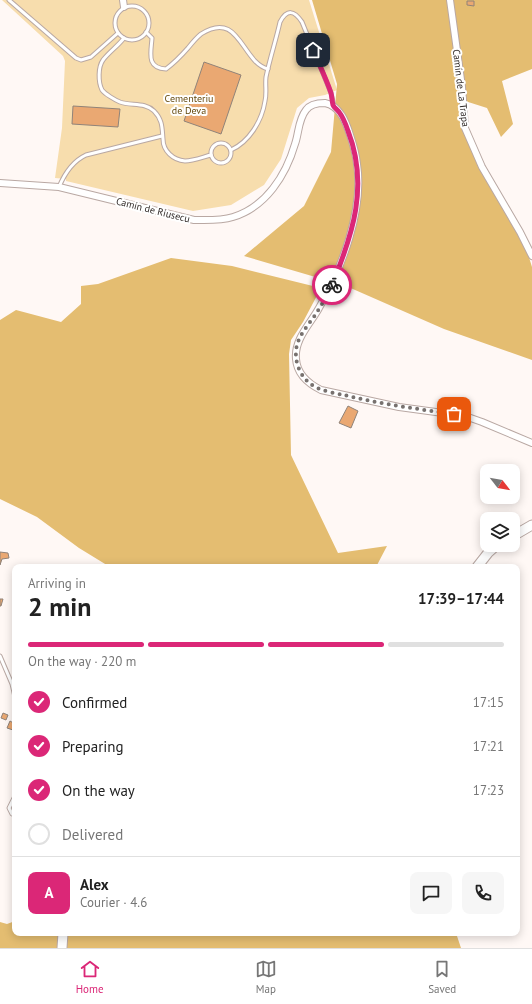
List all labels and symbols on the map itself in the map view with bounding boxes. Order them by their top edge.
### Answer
pin [296,33,330,67]
street label: Camín de La Trapa [450,48,472,128]
park label: Cementeriu de Deva [165,92,213,117]
street label: Camín de Riusecu [115,195,191,225]
courier [312,265,352,305]
pin [437,397,471,431]
north arrow [480,464,520,504]

